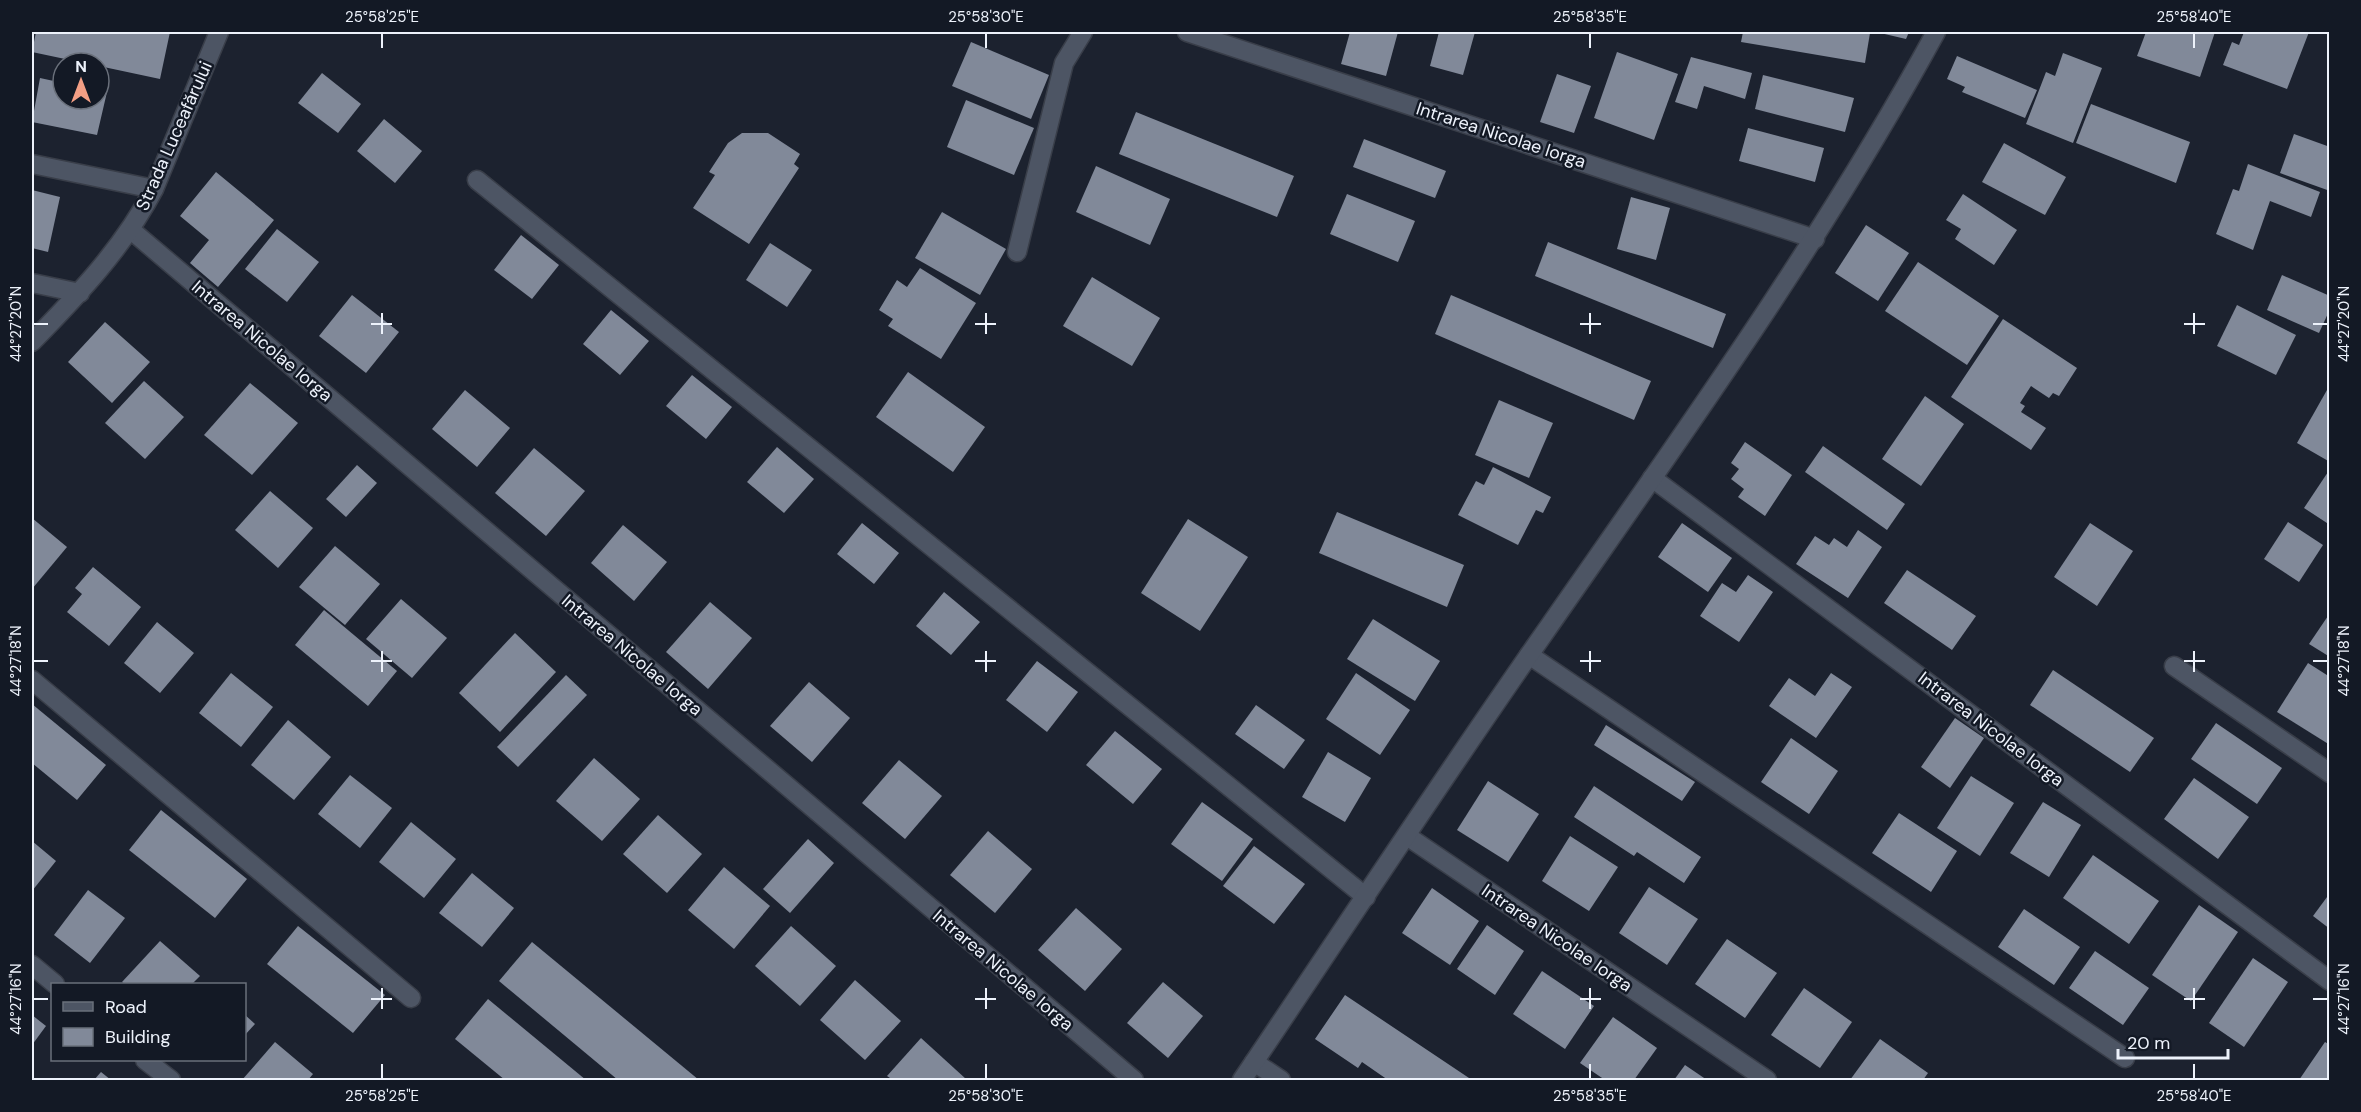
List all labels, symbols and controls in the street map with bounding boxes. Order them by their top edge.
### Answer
text: 25°58'25"E [345,7,419,27]
text: 25°58'30"E [948,7,1024,27]
text: 25°58'35"E [1553,7,1627,27]
text: 25°58'40"E [2156,7,2232,27]
north arrow [51,51,111,111]
text: N [75,56,87,77]
street label: Strada Luceafărului [130,58,218,214]
street label: Intrarea Nicolae Iorga [1413,96,1589,174]
street label: Intrarea Nicolae Iorga [187,275,337,407]
text: 44°27'20"N [6,286,26,362]
text: 44°27'20"N [2334,286,2354,362]
street label: Intrarea Nicolae Iorga [557,589,707,721]
text: 44°27'18"N [6,625,26,697]
text: 44°27'18"N [2334,625,2354,697]
street label: Intrarea Nicolae Iorga [1913,666,2069,792]
street label: Intrarea Nicolae Iorga [1477,879,1637,997]
street label: Intrarea Nicolae Iorga [928,904,1078,1036]
text: 44°27'16"N [6,963,26,1035]
text: 44°27'16"N [2334,963,2354,1035]
legend [51,983,246,1061]
text: Road [105,995,147,1019]
scale bar [2118,1022,2228,1060]
text: Building [105,1025,170,1049]
text: 20 m [2127,1031,2170,1055]
text: 25°58'25"E [345,1086,419,1106]
text: 25°58'30"E [948,1086,1024,1106]
text: 25°58'35"E [1553,1086,1627,1106]
text: 25°58'40"E [2156,1086,2232,1106]

